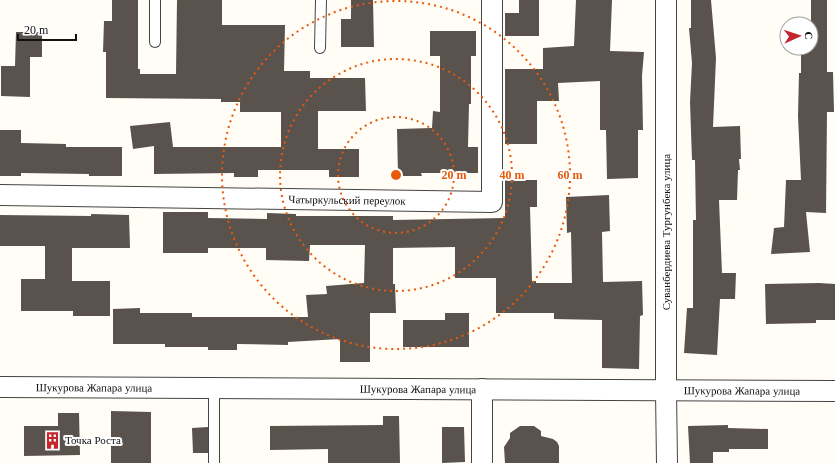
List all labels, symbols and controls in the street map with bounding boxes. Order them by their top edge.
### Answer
scale bar [18,16,76,42]
north arrow [779,16,819,56]
text: 20 m [24,23,49,37]
text: С [803,31,815,40]
street label: Суванбердиева Тургунбека улица [660,154,672,310]
centre of rings [389,168,403,182]
text: 20 m [442,168,467,182]
text: 40 m [500,168,525,182]
text: 60 m [558,168,583,182]
street label: Чатыркульский переулок [288,193,406,207]
street label: Шукурова Жапара улица [36,381,152,394]
street label: Шукурова Жапара улица [360,383,476,395]
street label: Шукурова Жапара улица [684,384,800,397]
building icon: Точка Роста [42,430,62,450]
place label: Точка Роста [65,434,121,446]

